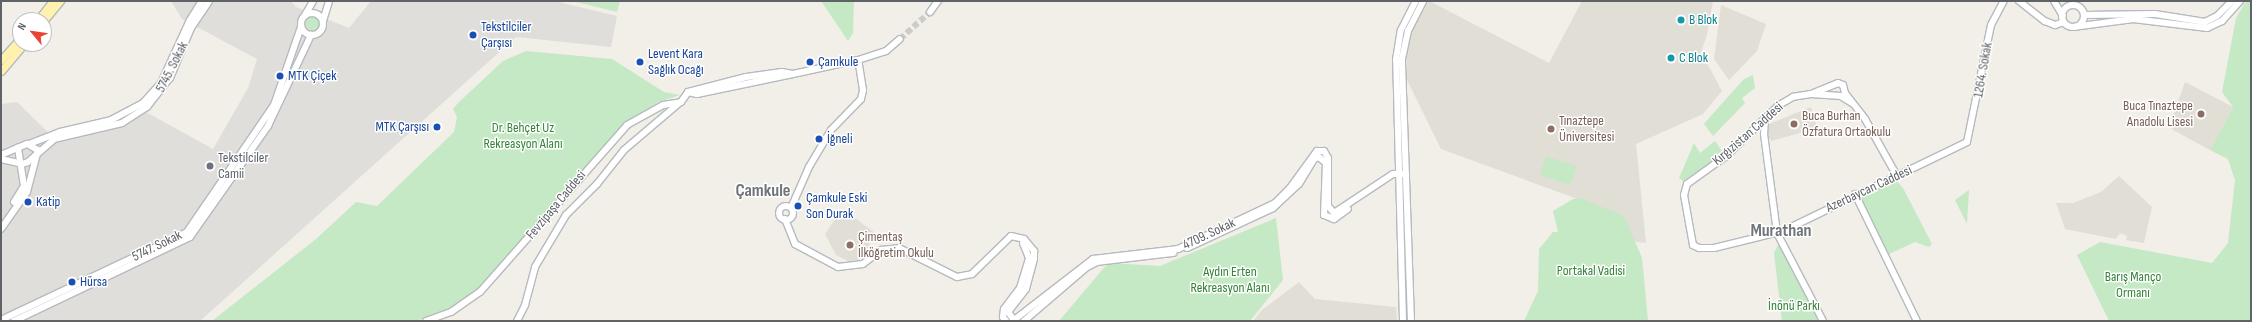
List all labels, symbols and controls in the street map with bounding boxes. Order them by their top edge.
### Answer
north arrow [12,12,52,52]
place label: B Blok [1689,12,1717,28]
marker: B Blok [1676,15,1686,25]
place label: Tekstilciler Çarşısı [481,19,531,52]
text: N [15,21,29,32]
marker: Tekstilciler Çarşısı [468,30,478,40]
street label: 5745. Sokak [152,39,192,95]
street label: 1264. Sokak [1970,41,1996,99]
place label: Levent Kara Sağlık Ocağı [648,46,704,78]
place label: C Blok [1679,50,1708,66]
marker: C Blok [1666,53,1676,63]
place label: Çamkule [818,54,858,70]
marker: Levent Kara Sağlık Ocağı [635,57,645,67]
marker: Çamkule [805,57,815,67]
place label: MTK Çiçek [288,68,337,84]
marker: MTK Çiçek [275,71,285,81]
place label: Buca Tınaztepe Anadolu Lisesi [2123,98,2193,130]
street label: Kırgızistan Caddesi [1709,99,1787,169]
place label: Buca Burhan Özfatura Ortaokulu [1802,108,1891,140]
marker: Buca Tınaztepe Anadolu Lisesi [2196,109,2206,119]
place label: Tınaztepe Üniversitesi [1559,113,1614,146]
place label: MTK Çarşısı [375,119,429,135]
marker: Buca Burhan Özfatura Ortaokulu [1789,119,1799,129]
park label: Dr. Behçet Uz Rekreasyon Alanı [483,120,563,152]
marker: MTK Çarşısı [432,122,442,132]
marker: Tınaztepe Üniversitesi [1546,124,1556,134]
place label: İğneli [827,131,853,147]
marker: İğneli [814,134,824,144]
place label: Tekstilciler Camii [218,150,268,182]
marker: Tekstilciler Camii [205,161,215,171]
street label: Azerbaycan Caddesi [1823,162,1915,216]
street label: Fevzipaşa Caddesi [522,167,590,243]
district label: Çamkule [735,180,791,202]
place label: Çamkule Eski Son Durak [806,190,867,222]
place label: Katip [36,194,60,210]
marker: Katip [23,197,33,207]
marker: Çamkule Eski Son Durak [793,201,803,211]
street label: 4709. Sokak [1180,215,1238,253]
district label: Murathan [1750,220,1812,242]
street label: 5747. Sokak [129,227,185,265]
place label: Çimentaş İlköğretim Okulu [858,229,934,262]
marker: Çimentaş İlköğretim Okulu [845,240,855,250]
park label: Portakal Vadisi [1557,263,1625,279]
park label: Aydın Erten Rekreasyon Alanı [1190,264,1270,296]
park label: Barış Manço Ormanı [2105,269,2161,302]
place label: Hürsa [80,274,107,290]
marker: Hürsa [67,277,77,287]
park label: İnönü Parkı [1768,298,1820,314]

